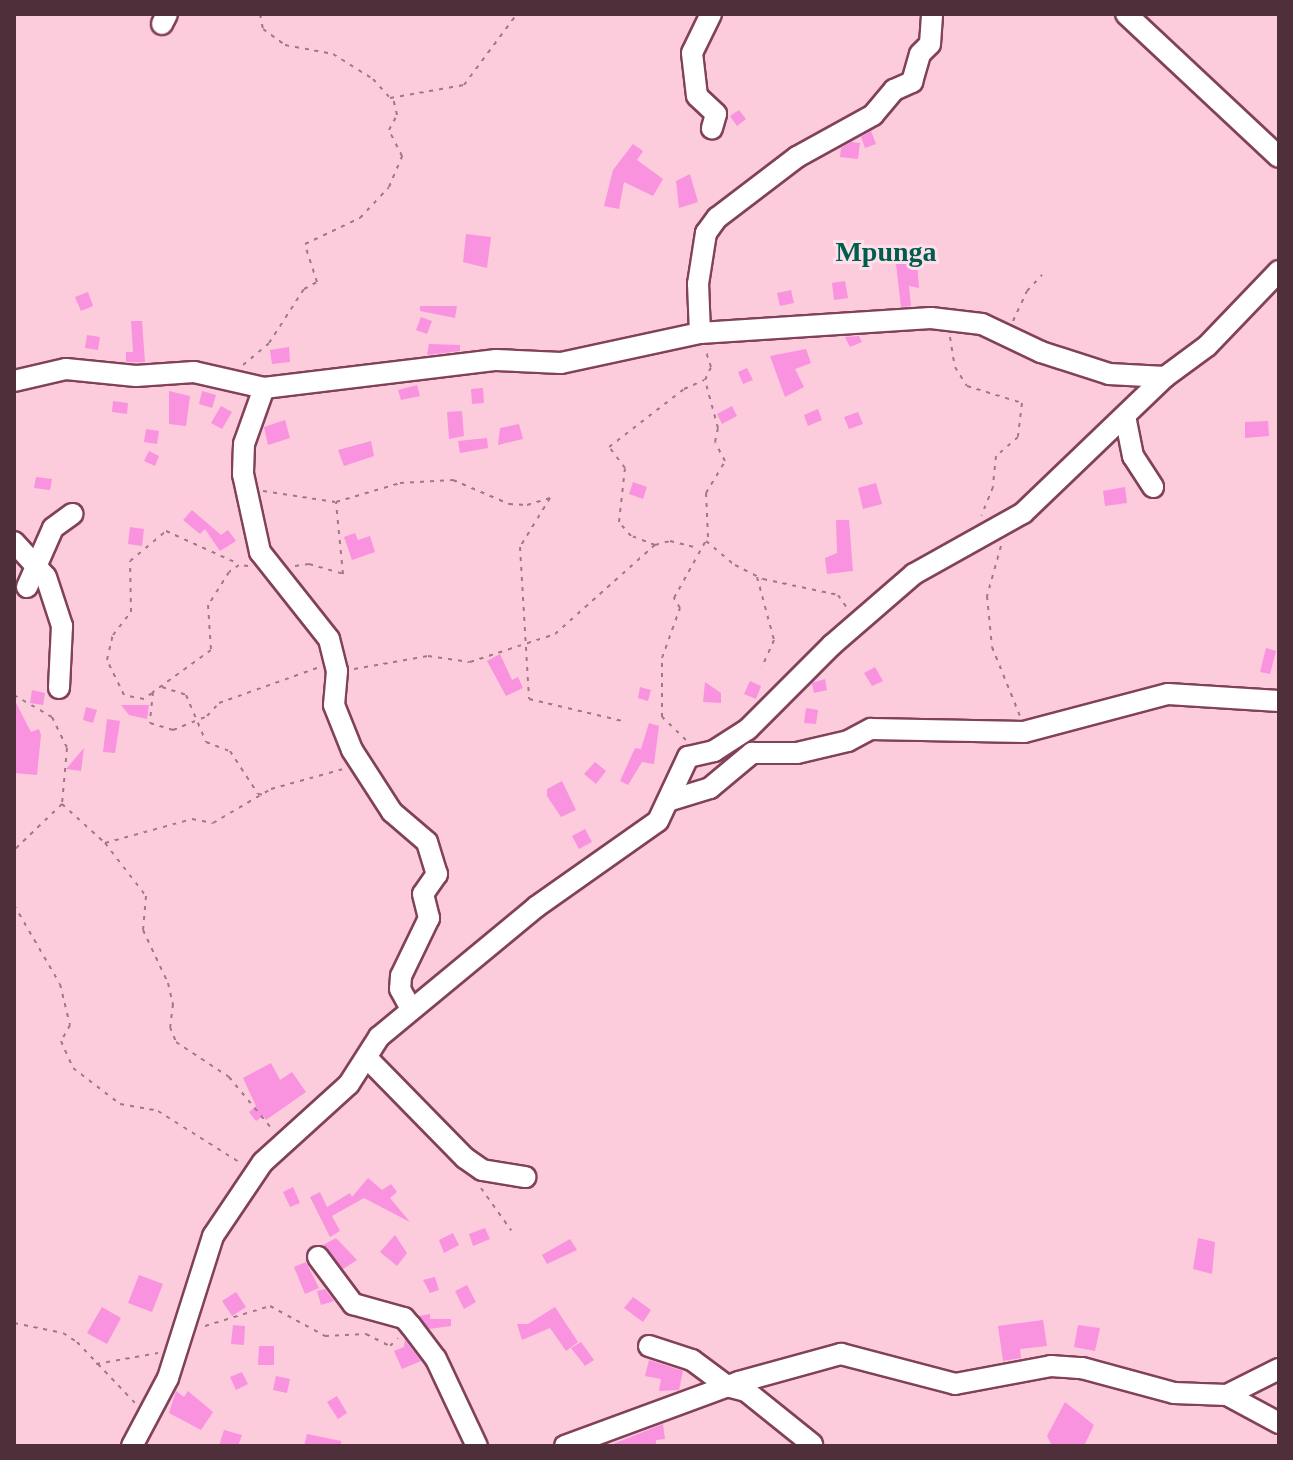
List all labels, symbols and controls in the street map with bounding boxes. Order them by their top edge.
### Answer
district label: Mpunga [835,235,937,269]

